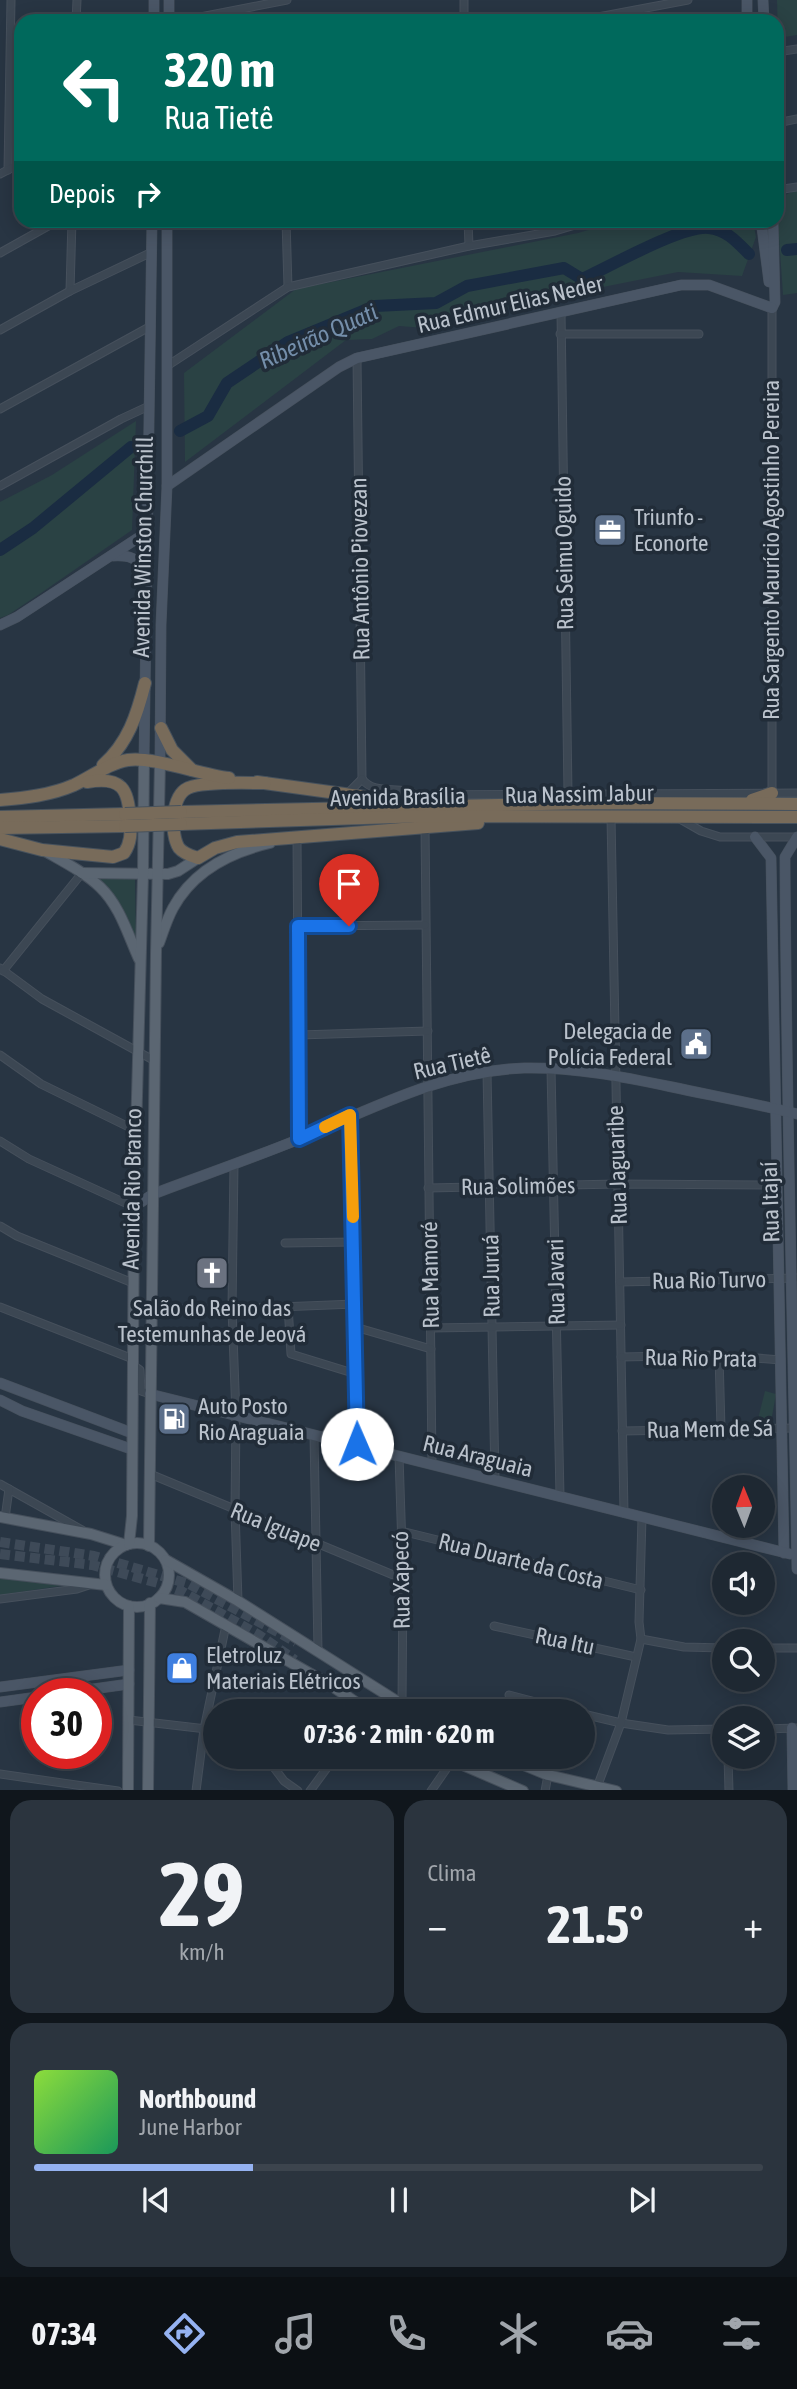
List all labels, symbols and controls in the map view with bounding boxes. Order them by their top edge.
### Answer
text: 320 m [164,41,275,97]
icon: left [49,42,140,133]
text: Rua Tietê [164,99,273,136]
icon: right [129,175,167,213]
text: Depois [49,179,115,209]
street label: Rua Edmur Elias Neder [415,270,607,338]
water label: Ribeirão Quati [255,298,381,374]
street label: Rua Sargento Maurício Agostinho Pereira [758,380,784,720]
street label: Avenida Winston Churchill [128,436,158,658]
street label: Rua Seimu Oguido [550,476,578,630]
street label: Rua Antônio Piovezan [345,477,375,661]
place label: Triunfo - Econorte [634,504,708,556]
office icon: Triunfo - Econorte [591,511,629,549]
street label: Rua Nassim Jabur [504,780,655,808]
street label: Avenida Brasília [330,783,466,811]
pin [319,854,379,926]
icon: arrive [330,865,368,903]
place label: Delegacia de Polícia Federal [548,1018,672,1070]
public building icon: Delegacia de Polícia Federal [677,1025,715,1063]
street label: Rua Tietê [411,1041,493,1085]
street label: Rua Jaguaribe [602,1105,632,1225]
street label: Avenida Rio Branco [118,1108,146,1270]
street label: Rua Itajaí [756,1161,784,1243]
street label: Rua Solimões [461,1172,575,1200]
street label: Rua Mamoré [416,1221,444,1329]
street label: Rua Juruá [477,1234,505,1318]
street label: Rua Javari [542,1239,570,1325]
church icon: Salão do Reino das Testemunhas de Jeová [193,1254,231,1292]
street label: Rua Rio Turvo [652,1266,766,1294]
place label: Salão do Reino das Testemunhas de Jeová [118,1295,306,1347]
street label: Rua Rio Prata [644,1344,758,1372]
place label: Auto Posto Rio Araguaia [198,1393,305,1445]
fuel station icon: Auto Posto Rio Araguaia [155,1400,193,1438]
position arrow [320,1407,394,1481]
street label: Rua Mem de Sá [646,1415,774,1443]
street label: Rua Araguaia [420,1430,536,1482]
north arrow [712,1475,775,1538]
map controls [712,1475,775,1769]
street label: Rua Iguape [227,1497,325,1557]
street label: Rua Duarte da Costa [436,1528,606,1594]
street label: Rua Xapecó [387,1531,415,1629]
button: sound [712,1552,775,1615]
street label: Rua Itu [533,1622,597,1660]
button: search [712,1629,775,1692]
place label: Eletroluz Materiais Elétricos [206,1642,361,1694]
shop icon: Eletroluz Materiais Elétricos [163,1649,201,1687]
speed limit sign: 30 [21,1678,112,1769]
button: layers [712,1706,775,1769]
text: 07:36 · 2 min · 620 m [304,1719,494,1749]
text: 29 [159,1841,245,1945]
text: Clima [428,1860,477,1886]
text: 21.5° [547,1894,644,1954]
text: − [428,1903,447,1946]
text: + [743,1903,763,1946]
text: km/h [179,1939,225,1965]
text: Northbound [139,2084,256,2114]
text: June Harbor [139,2114,242,2140]
icon: previous [137,2181,175,2219]
icon: pause [380,2181,418,2219]
icon: next [623,2181,661,2219]
icon: directions [160,2309,209,2358]
icon: music [271,2309,320,2358]
icon: phone [382,2309,431,2358]
icon: climate [494,2309,543,2358]
icon: car [605,2309,654,2358]
icon: filters [717,2309,766,2358]
text: 07:34 [31,2315,97,2352]

